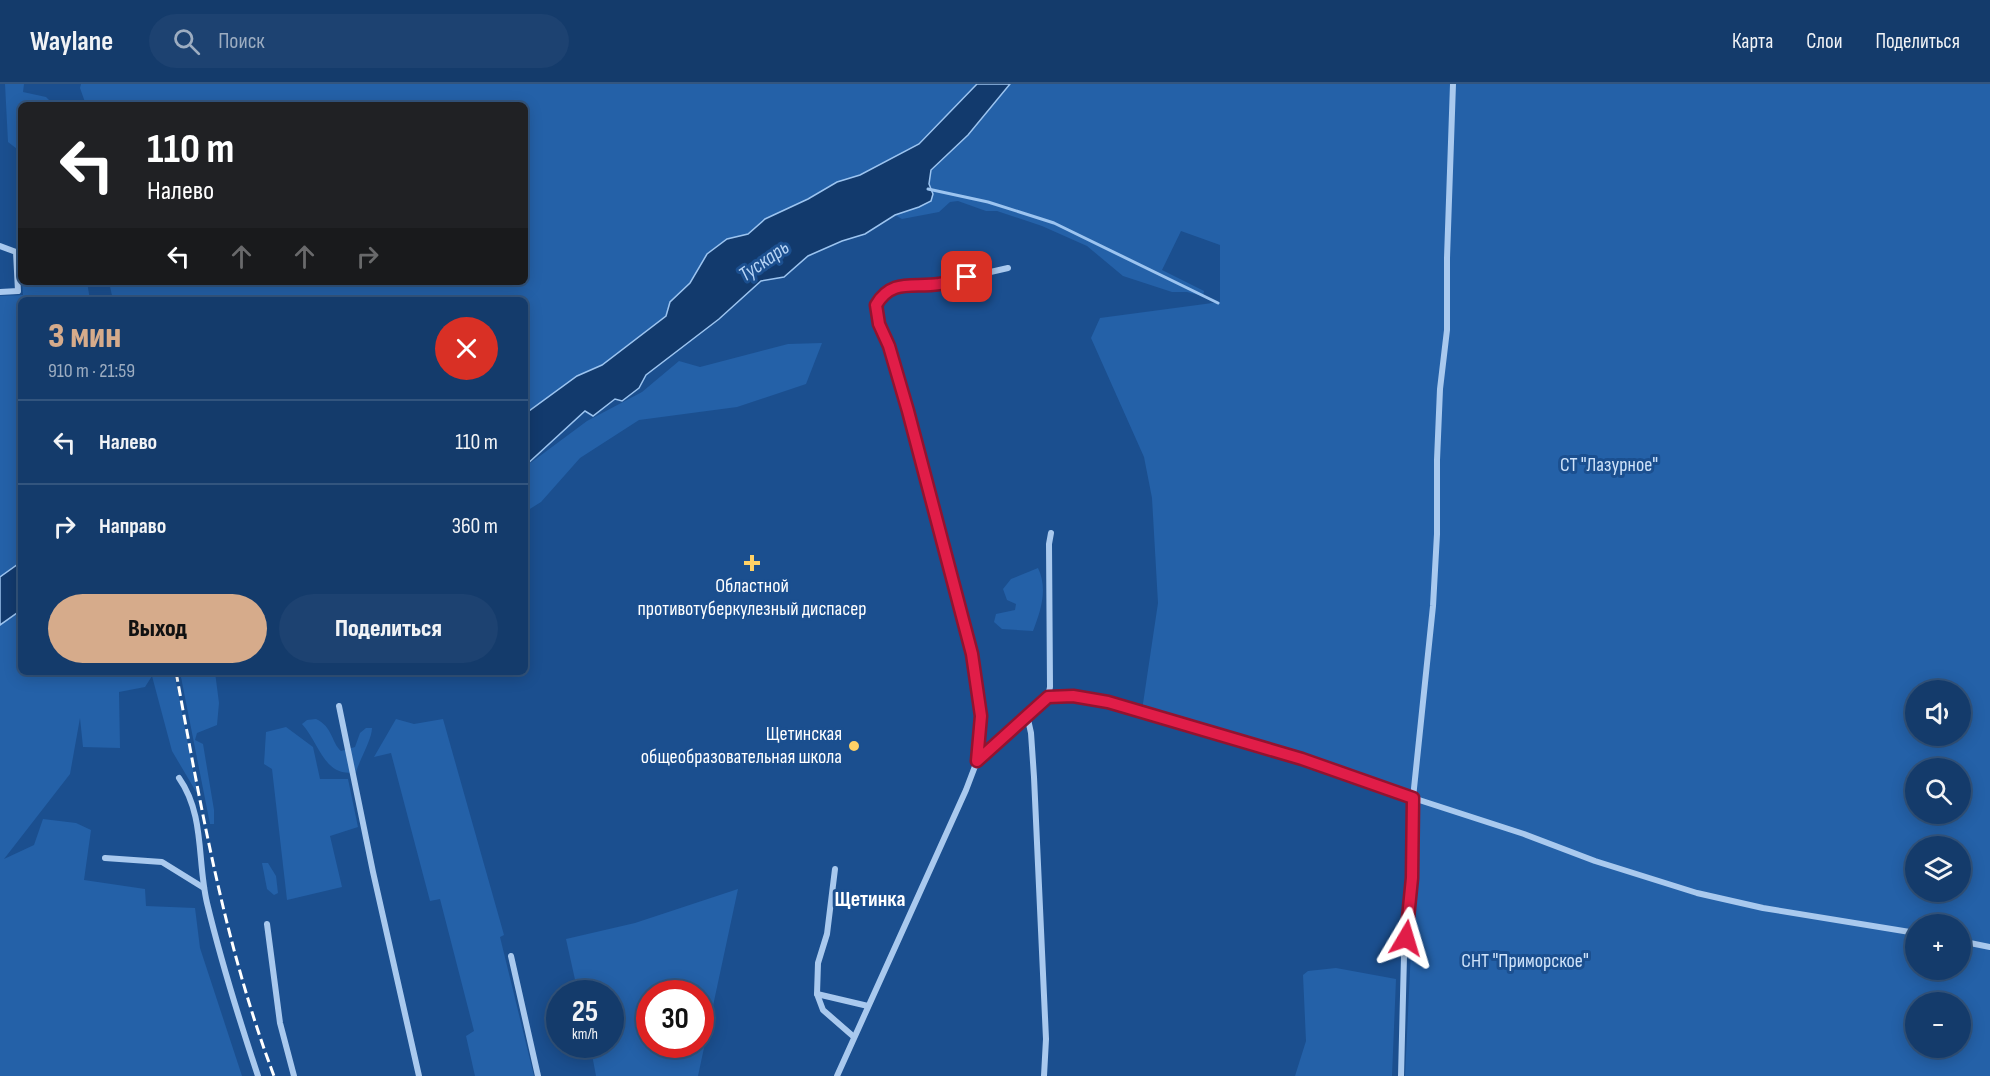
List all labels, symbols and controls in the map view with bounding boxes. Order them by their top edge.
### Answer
search box [149,14,569,68]
text: Waylane [30,25,113,58]
icon: search [170,25,203,58]
text: Поиск [218,28,265,55]
text: Карта [1732,29,1773,54]
text: Слои [1806,29,1842,54]
text: Поделиться [1875,29,1960,54]
text: 110 m [147,124,234,175]
icon: left [48,126,126,204]
text: Налево [147,175,214,207]
water label: Тускарь [734,235,794,287]
icon: left [162,240,195,273]
icon: ahead [225,240,258,273]
icon: ahead [288,240,321,273]
icon: right [351,240,384,273]
pin [941,251,992,302]
icon: arrive [950,260,983,293]
text: 3 мин [48,315,121,358]
button: close [435,317,498,380]
text: 910 m · 21:59 [48,359,135,383]
icon: left [48,426,81,459]
text: Налево [99,429,157,456]
text: 110 m [455,429,498,456]
park label: СТ "Лазурное" [1560,453,1658,477]
icon: right [48,510,81,543]
text: Направо [99,513,166,540]
text: 360 m [452,513,498,540]
marker: Областной противотуберкулезный диспасер [743,554,761,572]
place label: Областной противотуберкулезный диспасер [637,574,867,621]
button: Выход [48,594,267,663]
button: Поделиться [279,594,498,663]
map controls [1905,680,1971,1058]
button: sound [1905,680,1971,746]
place label: Щетинская общеобразовательная школа [641,722,842,769]
marker: Щетинская общеобразовательная школа [847,739,861,753]
button: search [1905,758,1971,824]
button: layers [1905,836,1971,902]
district label: Щетинка [834,886,906,913]
position arrow [1374,906,1438,970]
button: + [1905,914,1971,980]
park label: СНТ "Приморское" [1461,949,1589,973]
speed limit sign: 30 [636,980,714,1058]
button: − [1905,992,1971,1058]
text: 25 [572,994,598,1030]
text: km/h [572,1025,598,1044]

